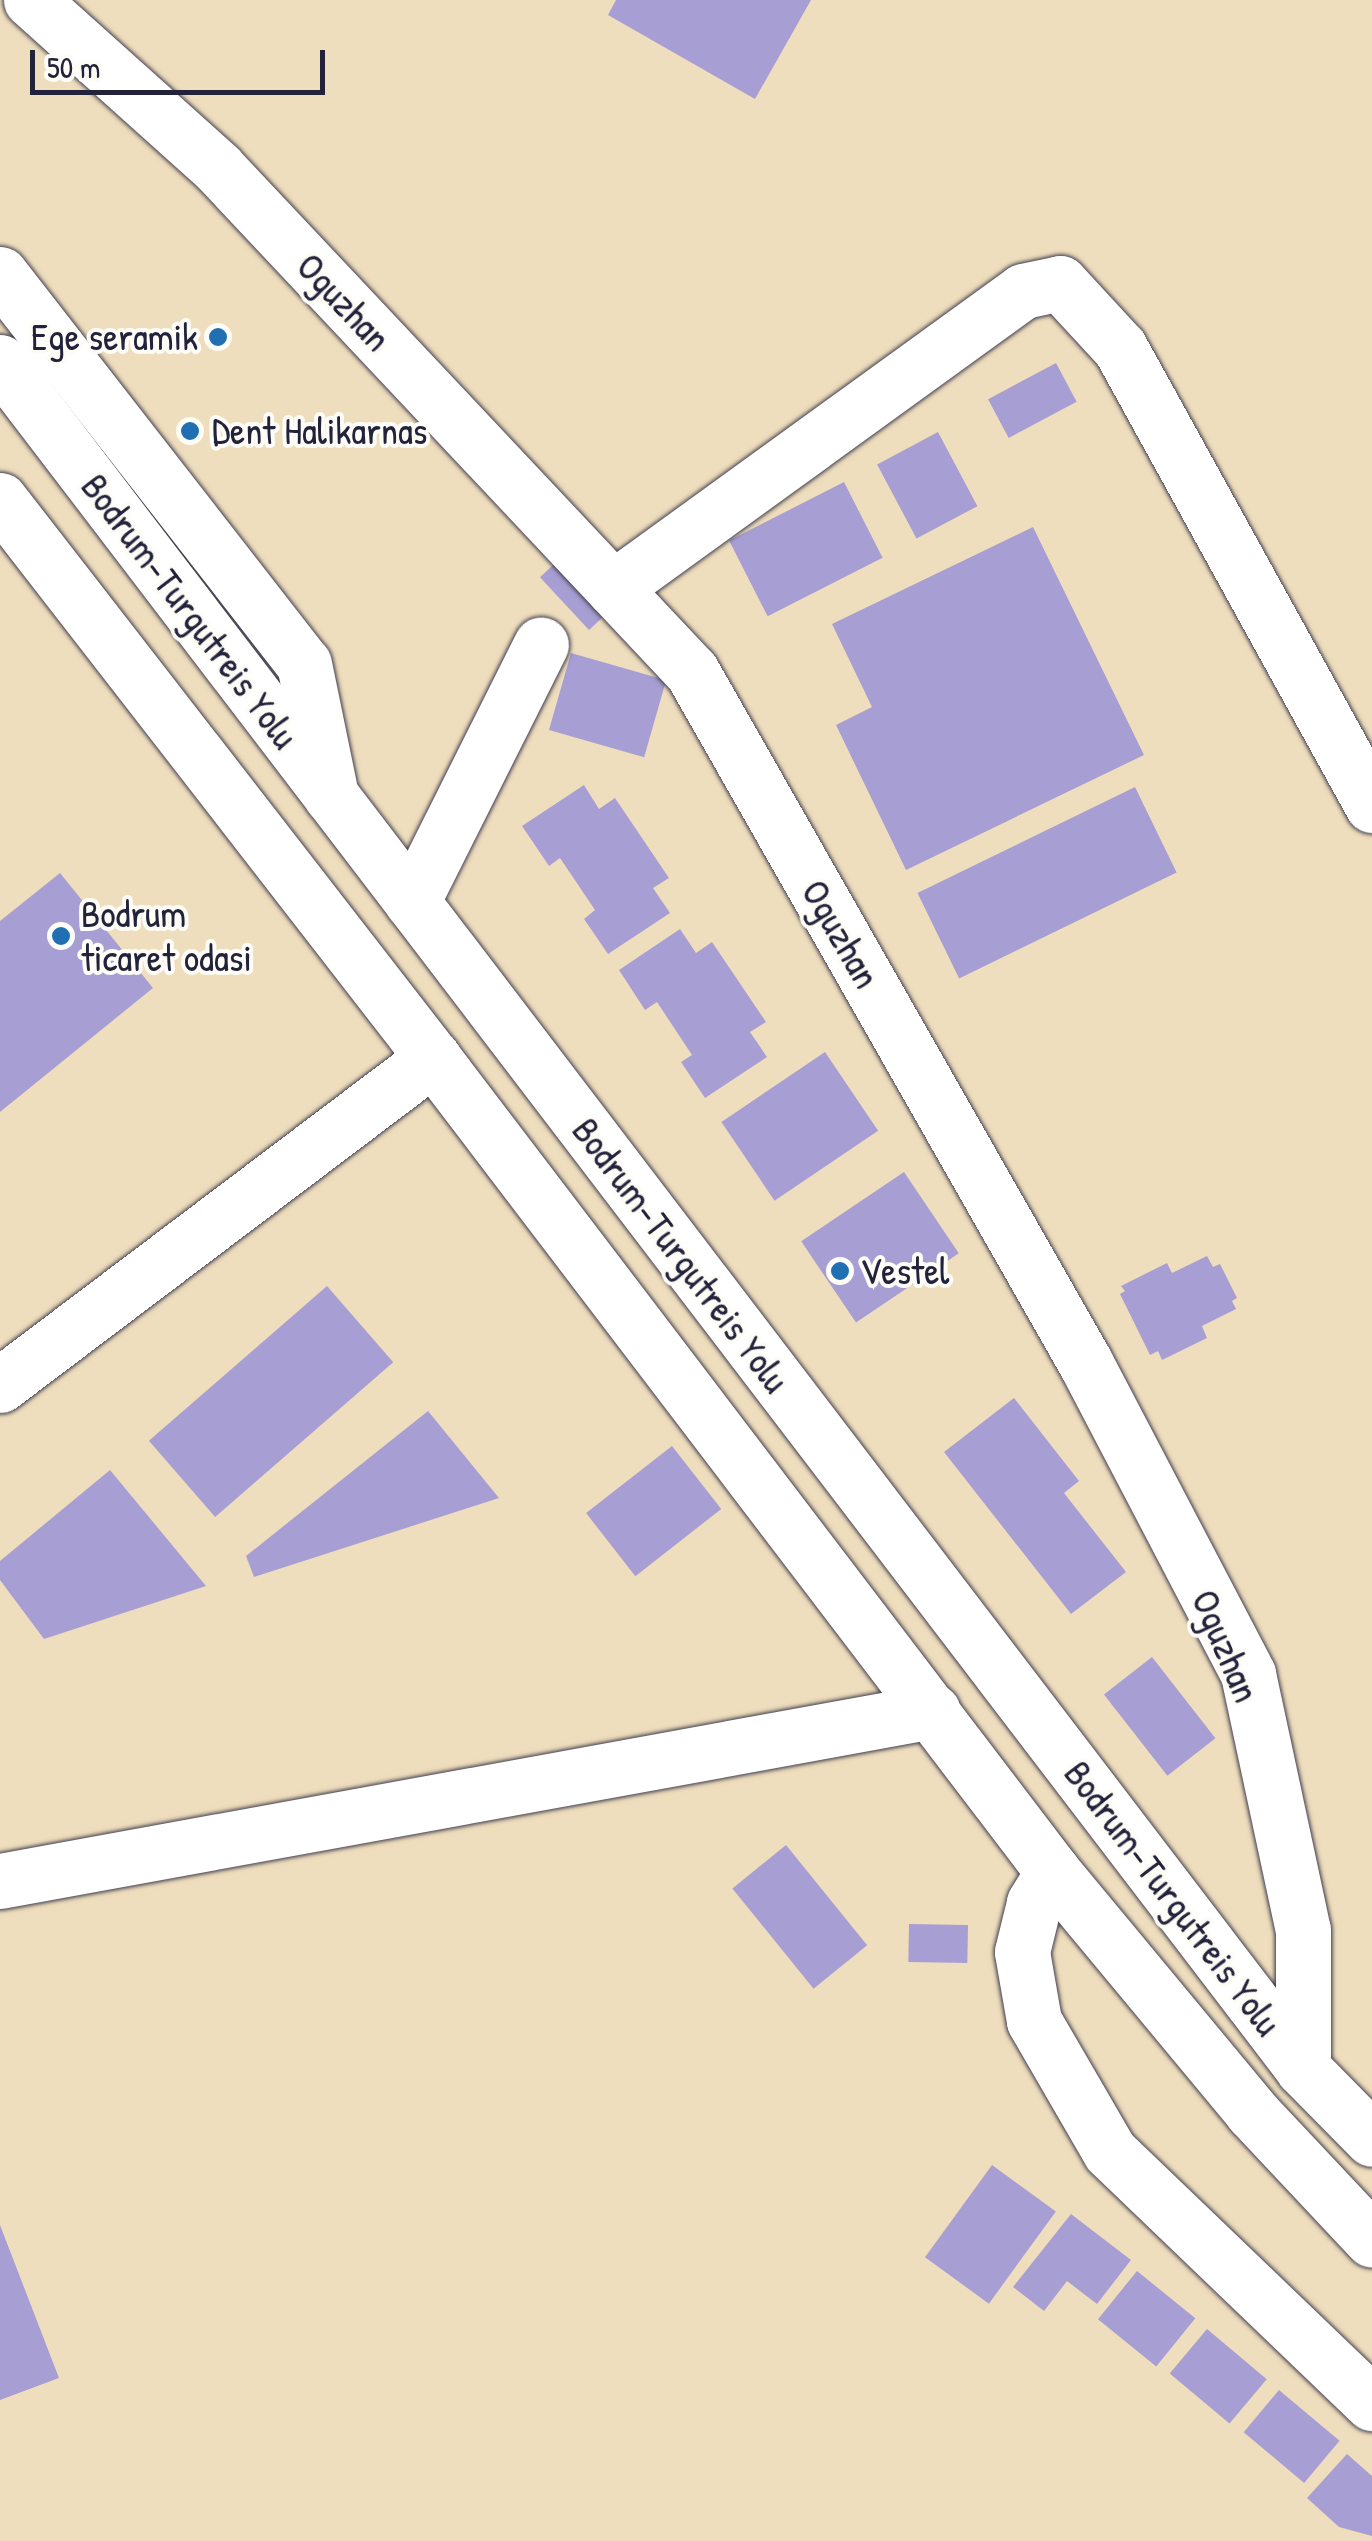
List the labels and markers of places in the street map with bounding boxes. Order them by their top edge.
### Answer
place label: Ege seramik [31,314,198,360]
marker: Ege seramik [207,326,229,348]
place label: Dent Halikarnas [212,408,427,454]
marker: Dent Halikarnas [177,418,203,444]
place label: Bodrum ticaret odasi [81,891,252,981]
marker: Bodrum ticaret odasi [50,925,72,947]
place label: Vestel [860,1248,949,1294]
marker: Vestel [829,1260,851,1282]

